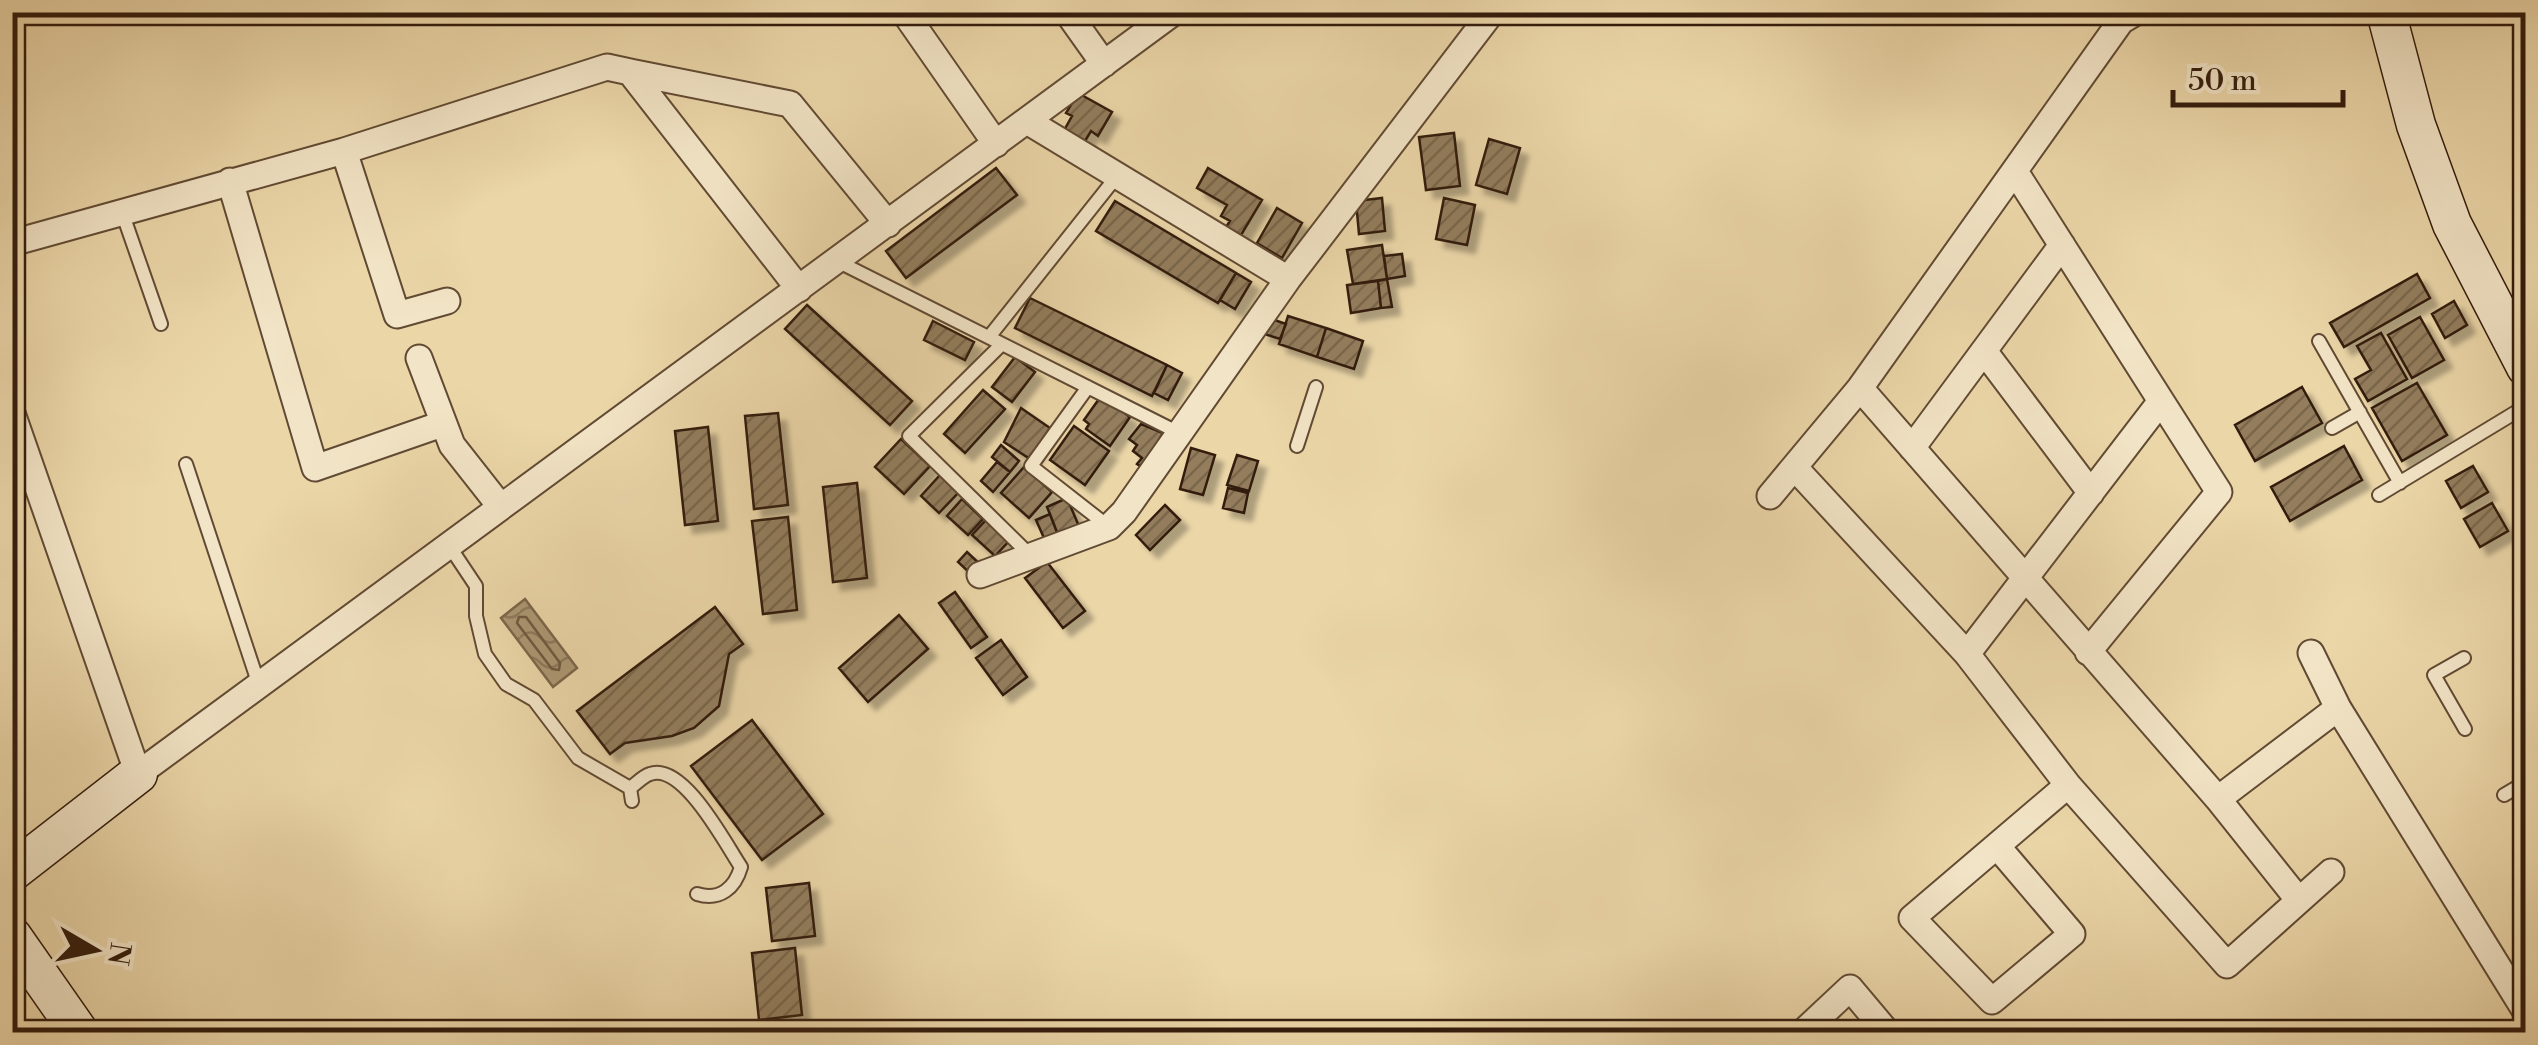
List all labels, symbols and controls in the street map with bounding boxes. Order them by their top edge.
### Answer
scale bar [2173,45,2343,107]
text: 50 m [2188,62,2257,100]
north arrow [45,900,145,1000]
text: N [99,940,137,967]

